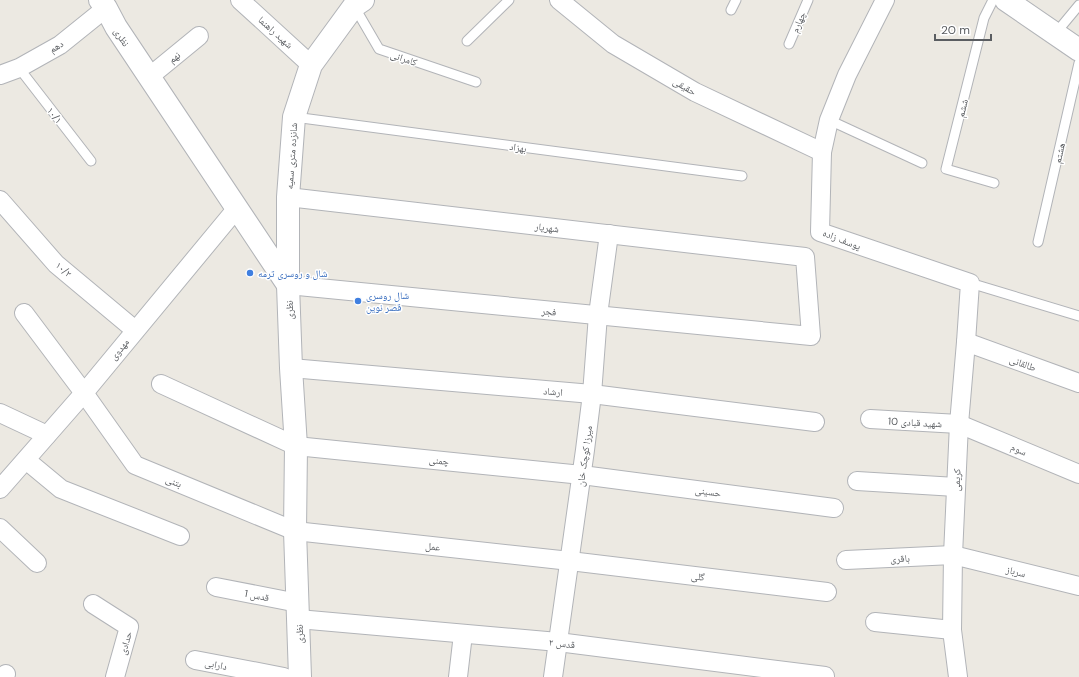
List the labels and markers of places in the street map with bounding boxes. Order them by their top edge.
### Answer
place label: شال و روسری ترمه [258,267,328,280]
marker: شال و روسری ترمه [245,268,255,278]
place label: شال روسری قصر نوین [366,289,409,314]
marker: شال روسری قصر نوین [353,296,363,306]

